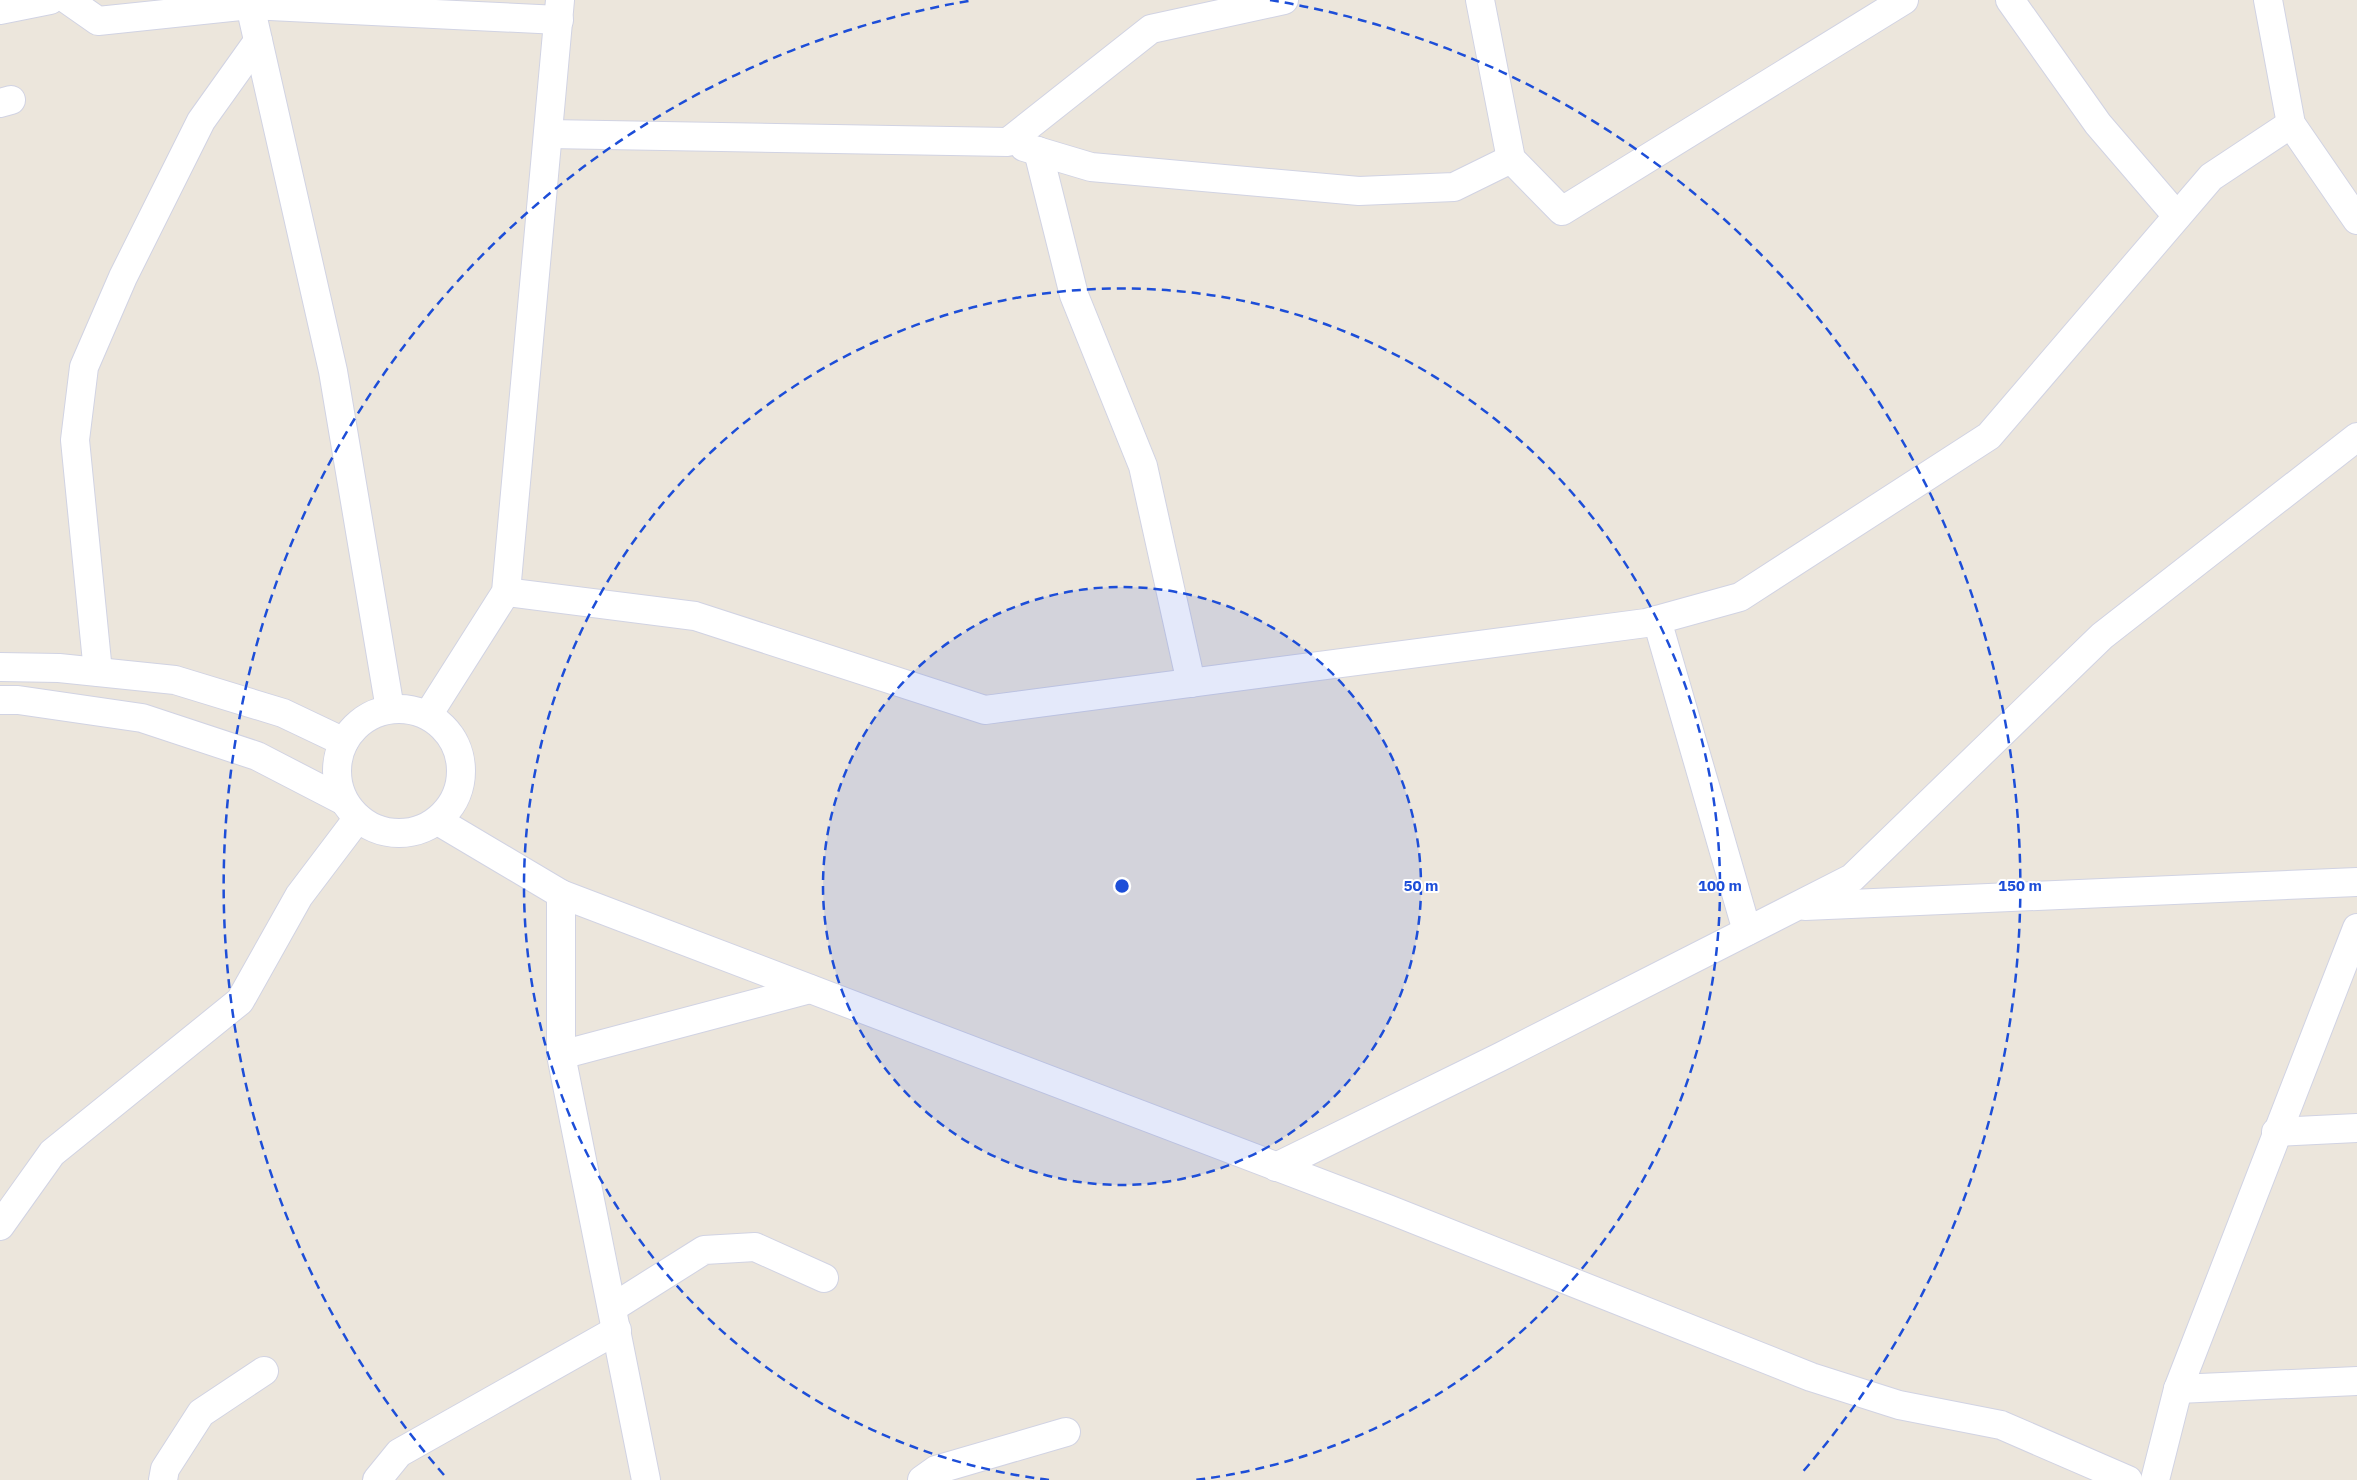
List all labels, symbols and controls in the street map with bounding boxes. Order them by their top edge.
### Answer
text: 50 m [1404,876,1438,895]
text: 100 m [1698,876,1742,895]
text: 150 m [1998,876,2042,895]
centre of rings [1113,877,1131,895]

